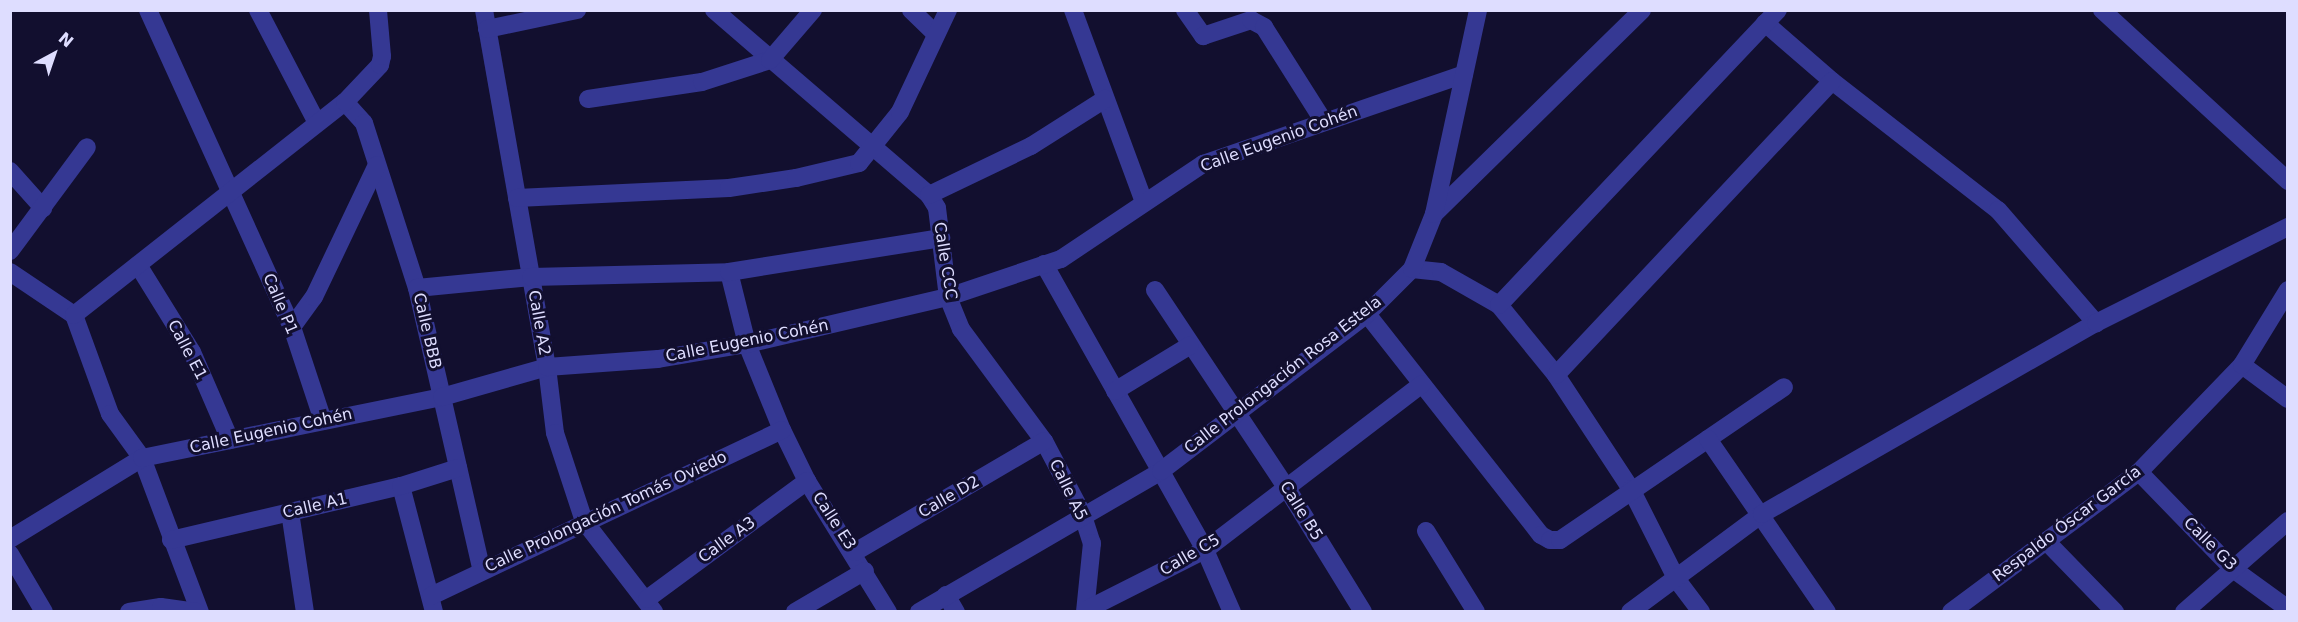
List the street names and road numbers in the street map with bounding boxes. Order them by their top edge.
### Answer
street label: Calle Eugenio Cohén [1198,102,1360,176]
street label: Calle CCC [929,221,961,301]
street label: Calle P1 [259,271,301,337]
street label: Calle A2 [524,289,554,357]
street label: Calle BBB [409,291,445,371]
street label: Calle Prolongación Rosa Estela [1181,292,1385,458]
street label: Calle Eugenio Cohén [664,316,830,366]
street label: Calle E1 [163,317,211,383]
street label: Calle Eugenio Cohén [188,404,354,458]
street label: Calle Prolongación Tomás Oviedo [482,447,730,577]
street label: Calle A5 [1045,456,1091,524]
street label: Respaldo Óscar García [1989,462,2145,586]
street label: Calle D2 [915,472,983,522]
street label: Calle B5 [1275,478,1327,544]
street label: Calle E3 [808,488,860,554]
street label: Calle A1 [281,489,349,523]
street label: Calle A3 [695,513,759,567]
street label: Calle G3 [2179,513,2241,575]
street label: Calle C5 [1157,530,1223,580]

